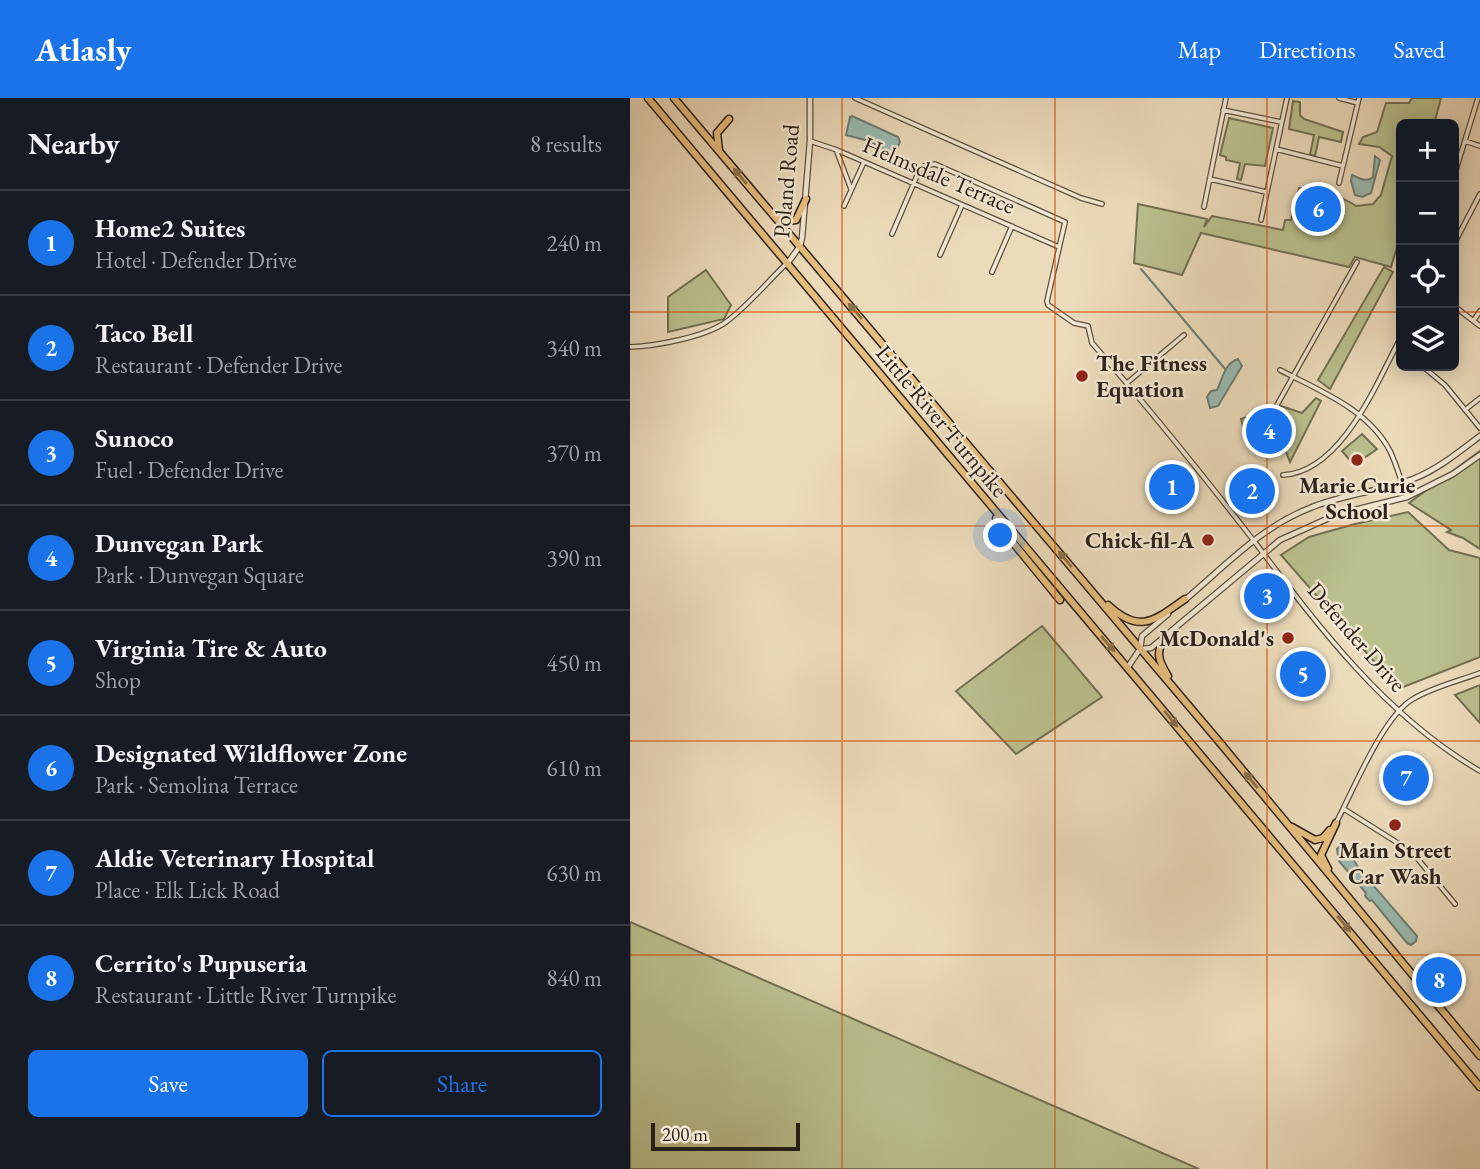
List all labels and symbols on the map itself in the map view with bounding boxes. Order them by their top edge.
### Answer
street label: Poland Road [766,123,806,239]
street label: Helmsdale Terrace [858,129,1020,221]
one-way arrow [733,167,748,184]
pin: 6 [1295,183,1341,235]
one-way arrow [848,302,863,319]
street label: Little River Turnpike [869,339,1015,503]
place label: The Fitness Equation [1096,348,1207,404]
marker: The Fitness Equation [1074,368,1090,384]
pin: 4 [1246,405,1292,457]
marker: Marie Curie School [1349,452,1365,468]
pin: 1 [1149,461,1195,513]
pin: 2 [1229,465,1275,517]
place label: Marie Curie School [1299,470,1416,526]
your location [983,518,1017,552]
place label: Chick-fil-A [1085,525,1194,555]
marker: Chick-fil-A [1200,532,1216,548]
one-way arrow [1058,551,1073,568]
pin: 3 [1244,570,1290,622]
street label: Defender Drive [1301,576,1413,698]
place label: McDonald's [1159,623,1274,653]
marker: McDonald's [1280,630,1296,646]
one-way arrow [1100,636,1115,653]
pin: 5 [1280,648,1326,700]
one-way arrow [1163,711,1178,728]
pin: 7 [1383,752,1429,804]
one-way arrow [1244,772,1259,789]
marker: Main Street Car Wash [1387,817,1403,833]
place label: Main Street Car Wash [1339,835,1452,891]
one-way arrow [1336,915,1352,933]
pin: 8 [1416,954,1462,1006]
scale bar [651,1120,800,1152]

